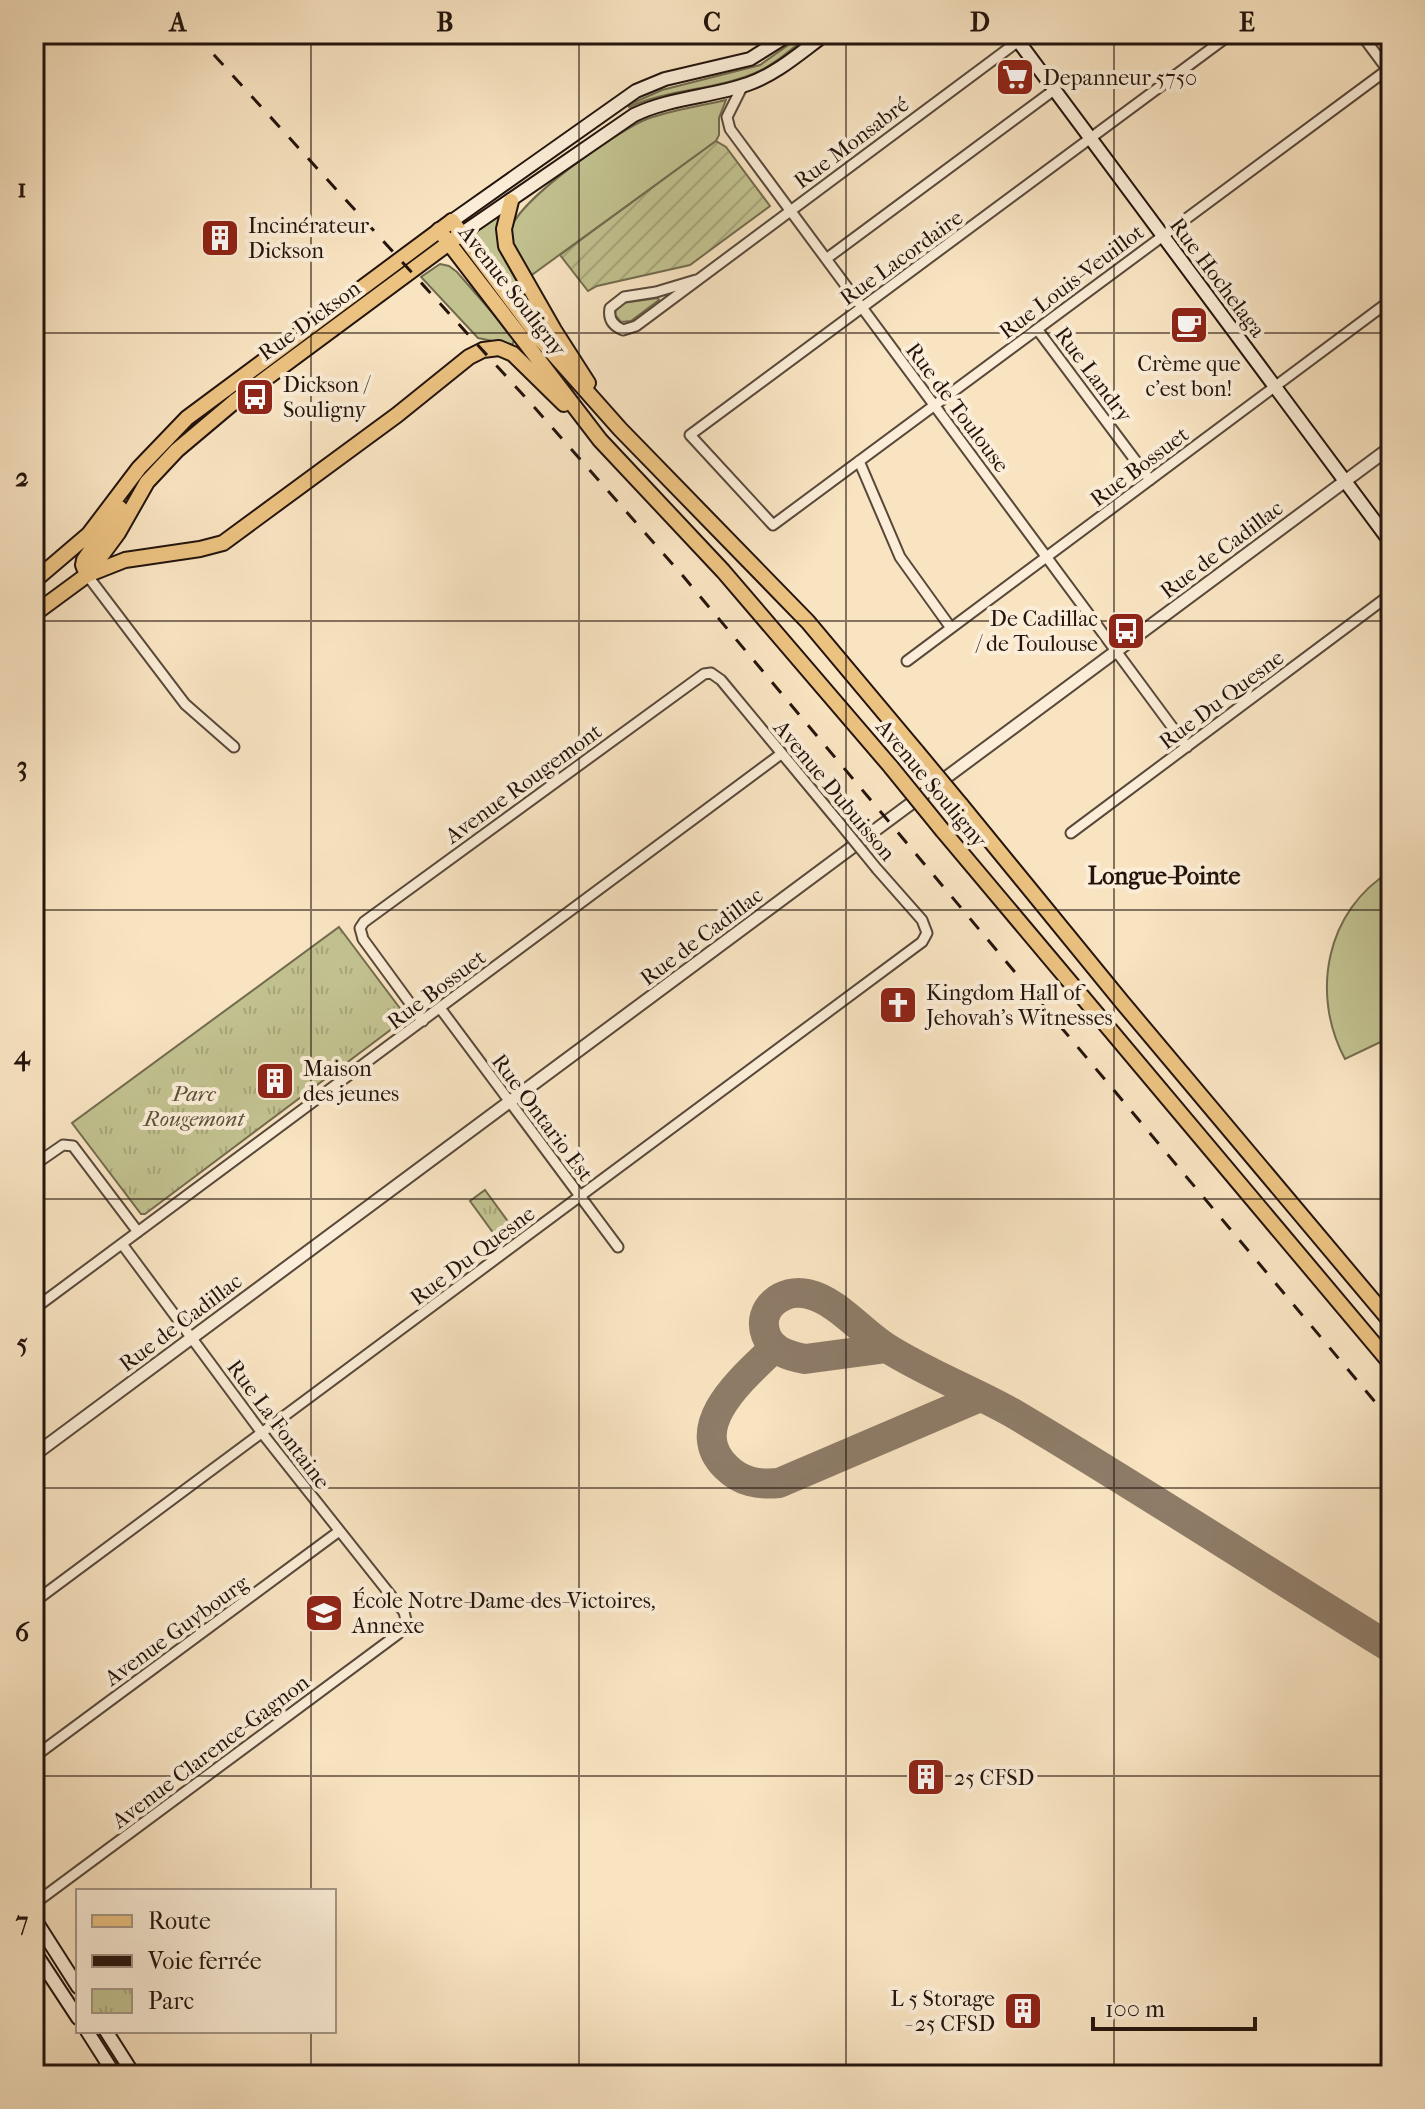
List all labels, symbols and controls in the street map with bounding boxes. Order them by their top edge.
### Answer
text: A [168,7,188,38]
text: B [437,7,454,38]
text: C [703,7,721,38]
text: D [970,7,990,38]
text: E [1239,7,1255,38]
supermarket icon: Depanneur 5750 [994,56,1036,98]
place label: Depanneur 5750 [1043,65,1197,91]
street label: Rue Monsabré [789,91,914,194]
text: 1 [17,173,27,204]
street label: Rue Lacordaire [835,204,968,311]
place label: Incinérateur Dickson [248,213,370,264]
street label: Rue Hochelaga [1164,213,1271,343]
building icon: Incinérateur Dickson [199,217,241,259]
street label: Avenue Souligny [453,219,572,362]
street label: Rue Louis-Veuillot [994,219,1149,345]
street label: Rue Dickson [254,275,366,366]
cafe icon: Crème que c'est bon! [1168,304,1210,346]
street label: Rue Landry [1049,322,1138,428]
street label: Rue de Toulouse [900,338,1014,478]
place label: Crème que c'est bon! [1137,351,1241,402]
place label: Dickson / Souligny [283,372,371,423]
bus stop icon: Dickson / Souligny [234,376,276,418]
street label: Rue Bossuet [1085,421,1194,512]
text: 2 [15,462,29,493]
street label: Rue de Cadillac [1155,495,1288,604]
place label: De Cadillac / de Toulouse [975,606,1098,657]
bus stop icon: De Cadillac / de Toulouse [1105,610,1147,652]
street label: Rue Du Quesne [1154,644,1289,755]
street label: Avenue Dubuisson [767,714,901,866]
street label: Avenue Souligny [870,714,993,854]
street label: Avenue Rougemont [439,718,607,850]
text: 3 [17,751,27,782]
district label: Longue-Pointe [1088,862,1240,890]
street label: Rue de Cadillac [635,882,768,991]
street label: Rue Bossuet [382,944,491,1035]
place label: Kingdom Hall of Jehovah's Witnesses [924,980,1113,1031]
church icon: Kingdom Hall of Jehovah's Witnesses [877,984,919,1026]
text: 4 [13,1040,31,1072]
street label: Rue Ontario Est [486,1049,599,1186]
place label: Maison des jeunes [303,1056,399,1107]
building icon: Maison des jeunes [254,1060,296,1102]
park label: Parc Rougemont [142,1081,245,1132]
street label: Rue Du Quesne [405,1200,540,1311]
street label: Rue de Cadillac [114,1268,247,1377]
text: 5 [16,1328,28,1359]
street label: Rue La Fontaine [221,1355,335,1494]
street label: Avenue Guybourg [99,1570,254,1692]
place label: École Notre-Dame-des-Victoires, Annexe [351,1587,656,1639]
school or university icon: École Notre-Dame-des-Victoires, Annexe [303,1592,345,1634]
text: 6 [15,1617,30,1648]
street label: Avenue Clarence-Gagnon [106,1669,314,1835]
building icon: 25 CFSD [905,1756,947,1798]
place label: 25 CFSD [954,1765,1034,1791]
legend [76,1889,336,2033]
text: 7 [15,1906,29,1937]
text: Route [148,1907,211,1935]
text: Voie ferrée [147,1947,262,1975]
scale bar [1093,1981,1255,2031]
place label: L 5 Storage - 25 CFSD [890,1986,995,2037]
text: Parc [148,1987,194,2015]
building icon: L 5 Storage - 25 CFSD [1002,1990,1044,2032]
text: 100 m [1105,1995,1165,2023]

